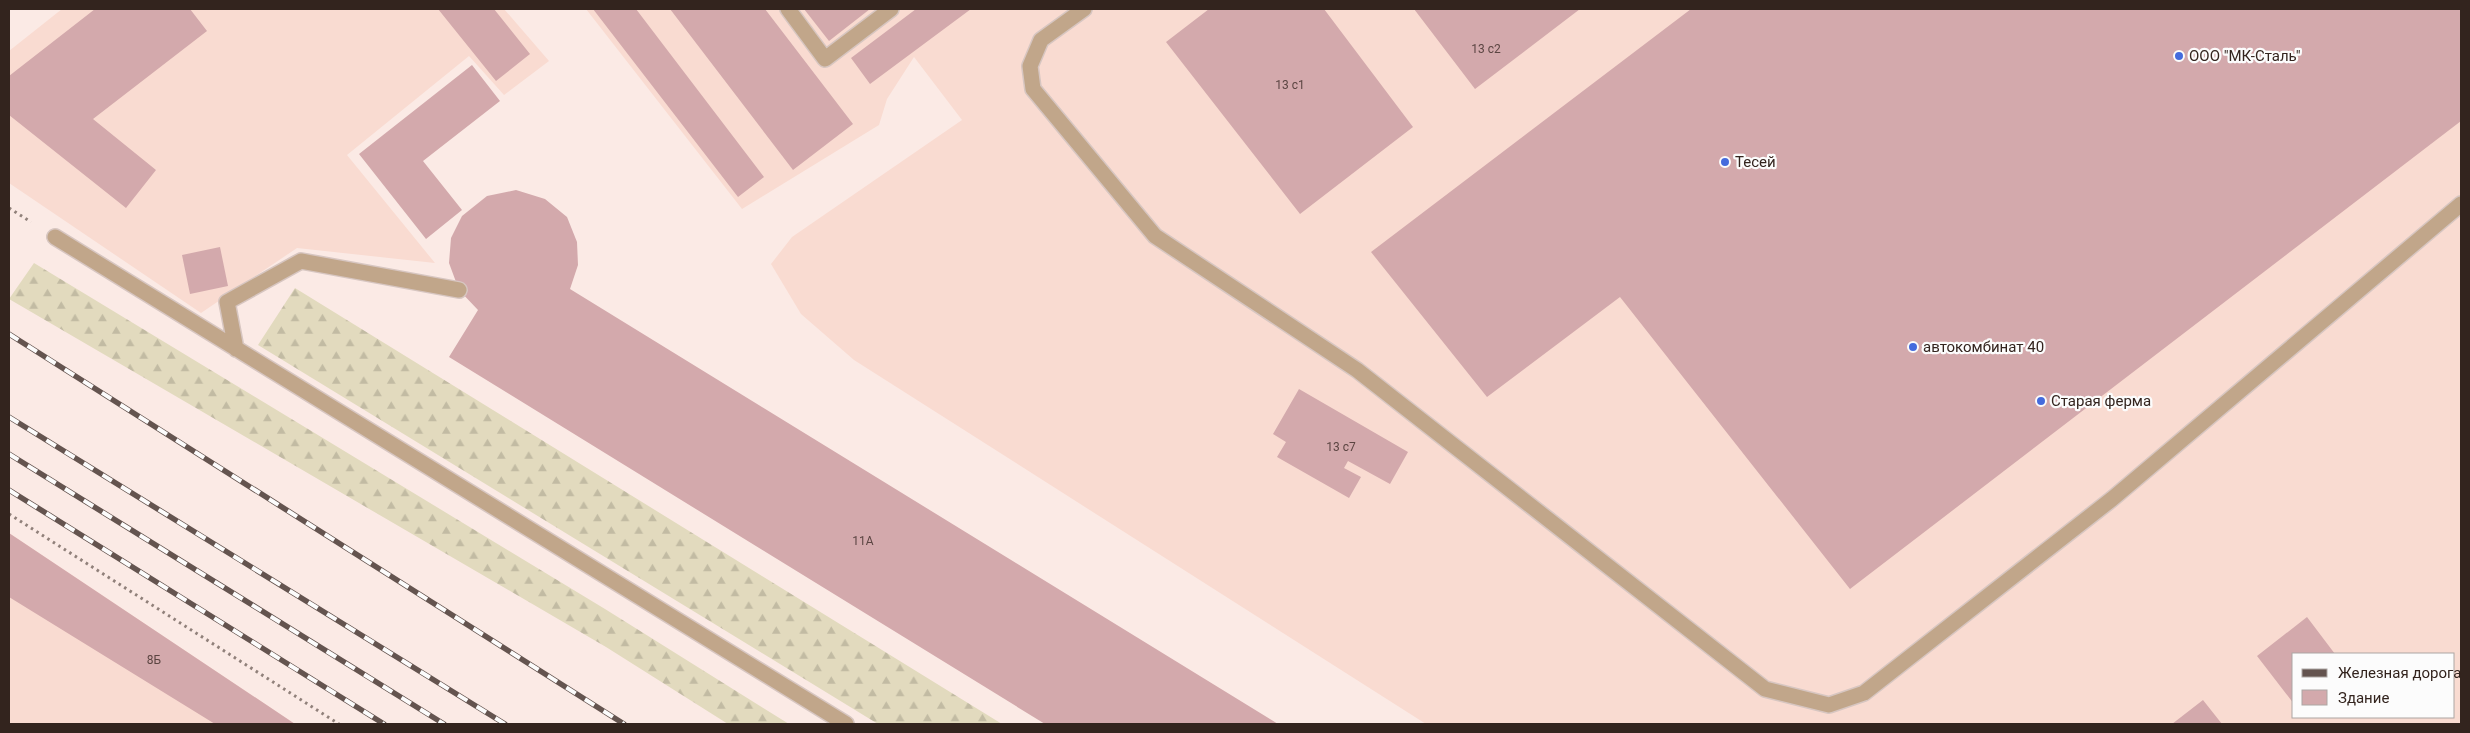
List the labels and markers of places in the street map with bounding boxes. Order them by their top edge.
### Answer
place label: ООО "МК-Сталь" [2189,47,2301,65]
marker: ООО "МК-Сталь" [2173,50,2185,62]
place label: Тесей [1735,153,1776,171]
marker: Тесей [1719,156,1731,168]
place label: автокомбинат 40 [1923,338,2044,356]
marker: автокомбинат 40 [1907,341,1919,353]
place label: Старая ферма [2051,392,2151,410]
marker: Старая ферма [2035,395,2047,407]

